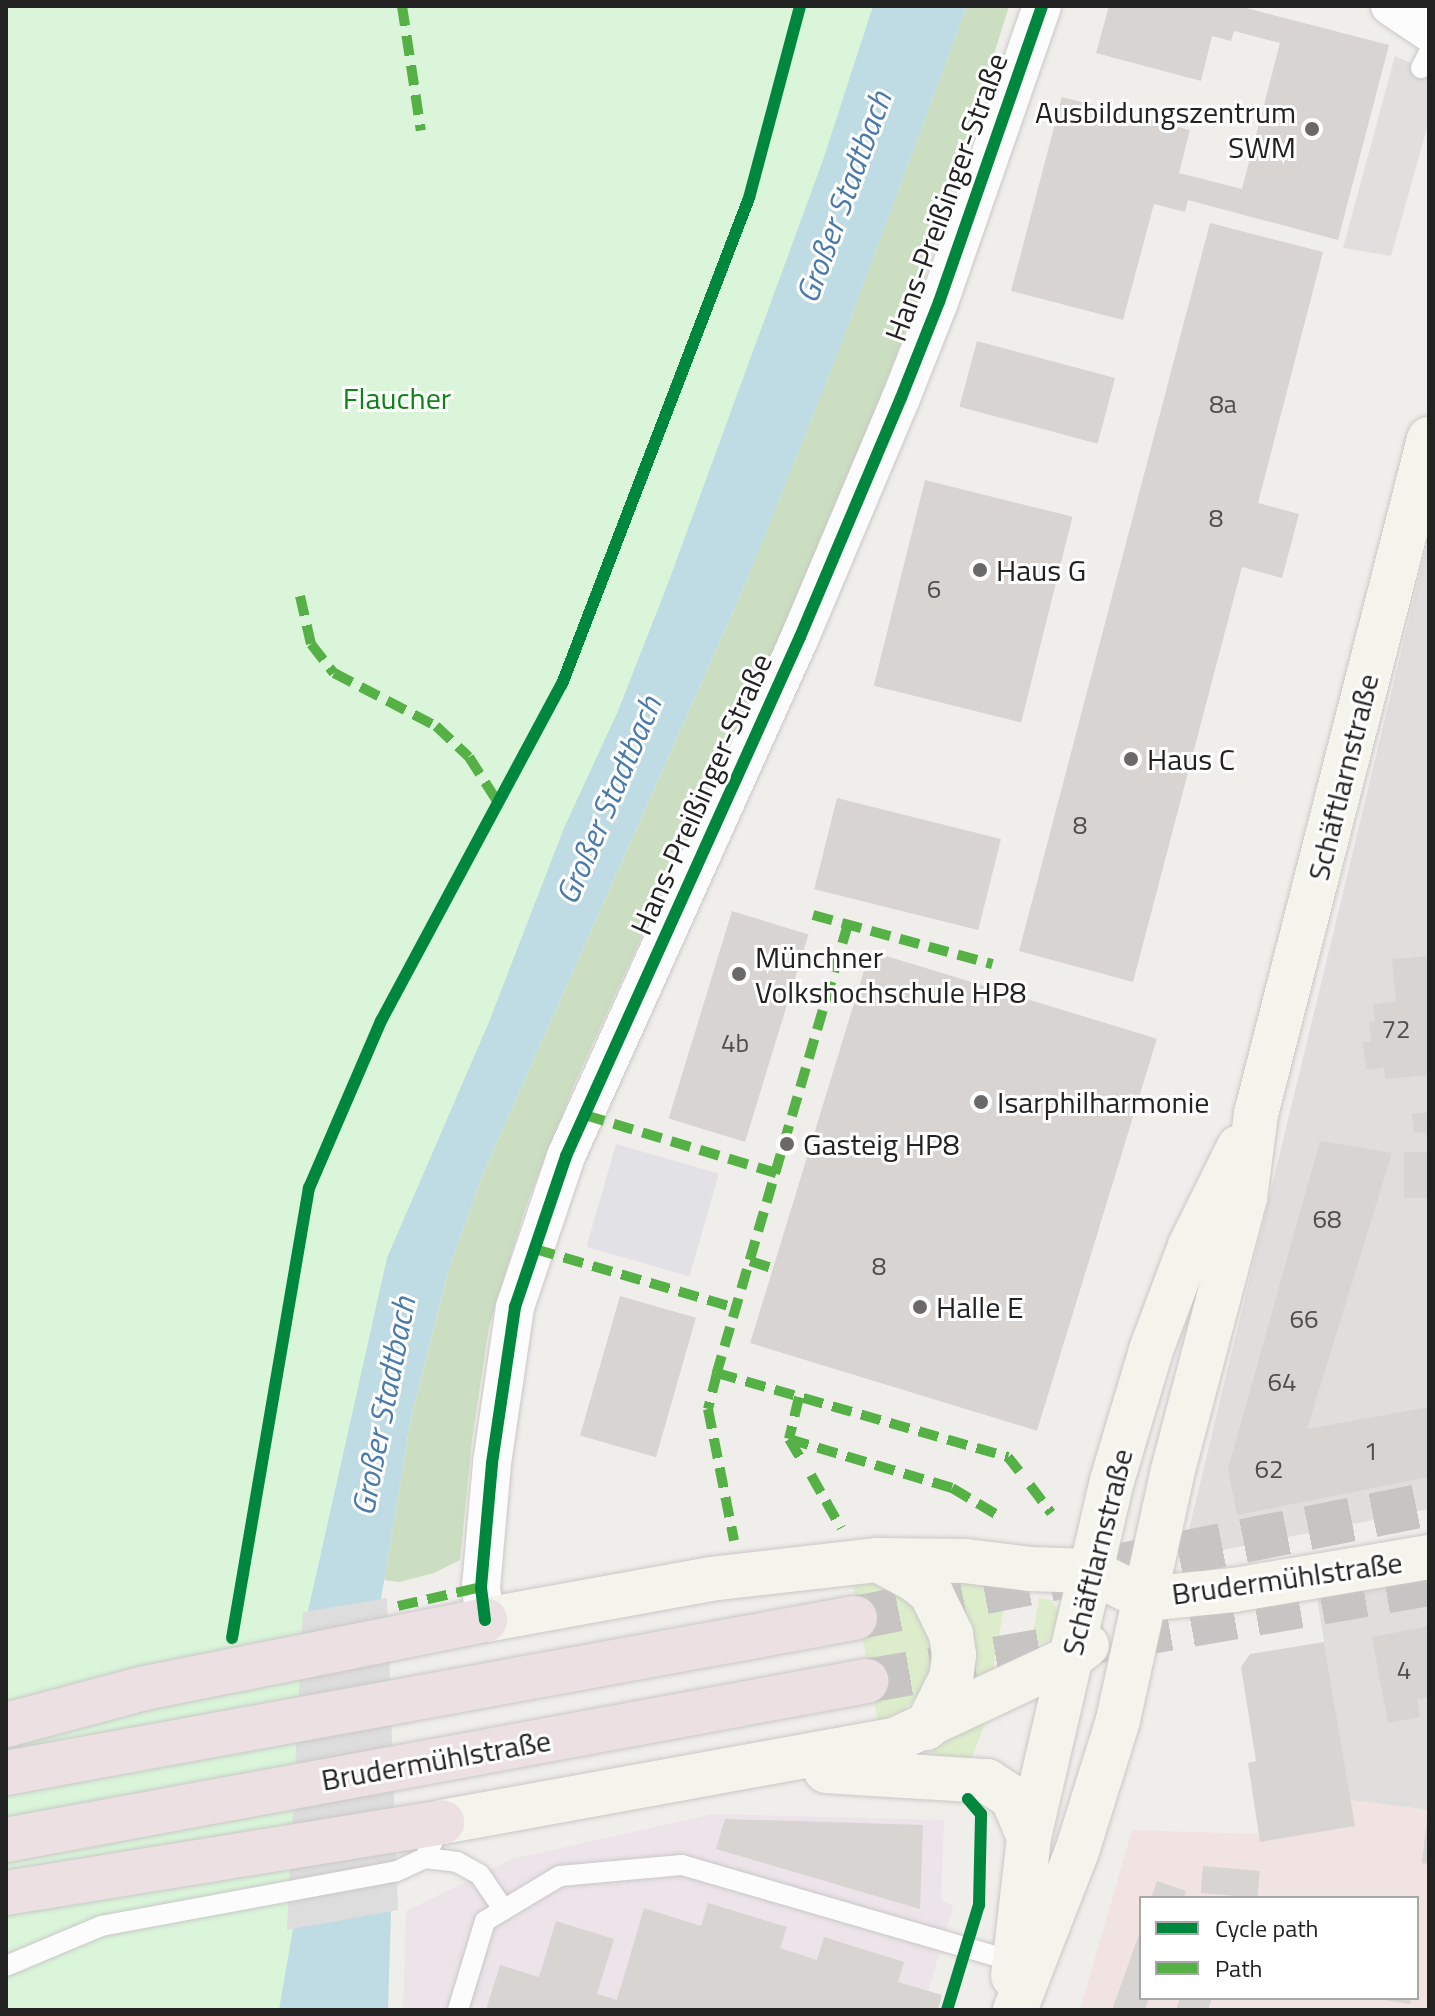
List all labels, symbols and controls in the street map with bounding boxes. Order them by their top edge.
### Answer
street label: Hans-Preißinger-Straße [877,48,1015,346]
water label: Großer Stadtbach [787,86,899,308]
place label: Ausbildungszentrum SWM [1035,94,1296,164]
marker: Ausbildungszentrum SWM [1303,120,1321,138]
park label: Flaucher [343,380,451,416]
house number: 8a [1209,388,1237,420]
house number: 8 [1209,502,1223,534]
place label: Haus G [996,552,1086,588]
marker: Haus G [971,561,989,579]
house number: 6 [927,573,941,605]
street label: Hans-Preißinger-Straße [623,648,779,940]
street label: Schäftlarnstraße [1300,670,1386,884]
water label: Großer Stadtbach [547,690,669,910]
place label: Haus C [1147,741,1235,777]
marker: Haus C [1122,750,1140,768]
house number: 8 [1073,809,1087,841]
place label: Münchner Volkshochschule HP8 [755,939,1026,1010]
marker: Münchner Volkshochschule HP8 [730,965,748,983]
house number: 72 [1381,1013,1411,1045]
house number: 4b [721,1027,749,1059]
place label: Isarphilharmonie [997,1084,1209,1120]
marker: Isarphilharmonie [972,1093,990,1111]
place label: Gasteig HP8 [803,1126,960,1162]
marker: Gasteig HP8 [778,1135,796,1153]
house number: 68 [1312,1203,1342,1235]
house number: 8 [872,1250,886,1282]
place label: Halle E [936,1289,1023,1325]
water label: Großer Stadtbach [343,1293,423,1519]
marker: Halle E [911,1298,929,1316]
house number: 66 [1289,1303,1319,1335]
house number: 64 [1267,1366,1297,1398]
house number: 1 [1364,1435,1378,1467]
street label: Schäftlarnstraße [1054,1445,1140,1659]
house number: 62 [1254,1453,1284,1485]
street label: Brudermühlstraße [1169,1544,1405,1612]
house number: 4 [1397,1654,1411,1686]
street label: Brudermühlstraße [318,1722,554,1798]
legend [1139,1896,1419,2000]
text: Cycle path [1215,1910,1318,1946]
text: Path [1215,1950,1262,1986]

